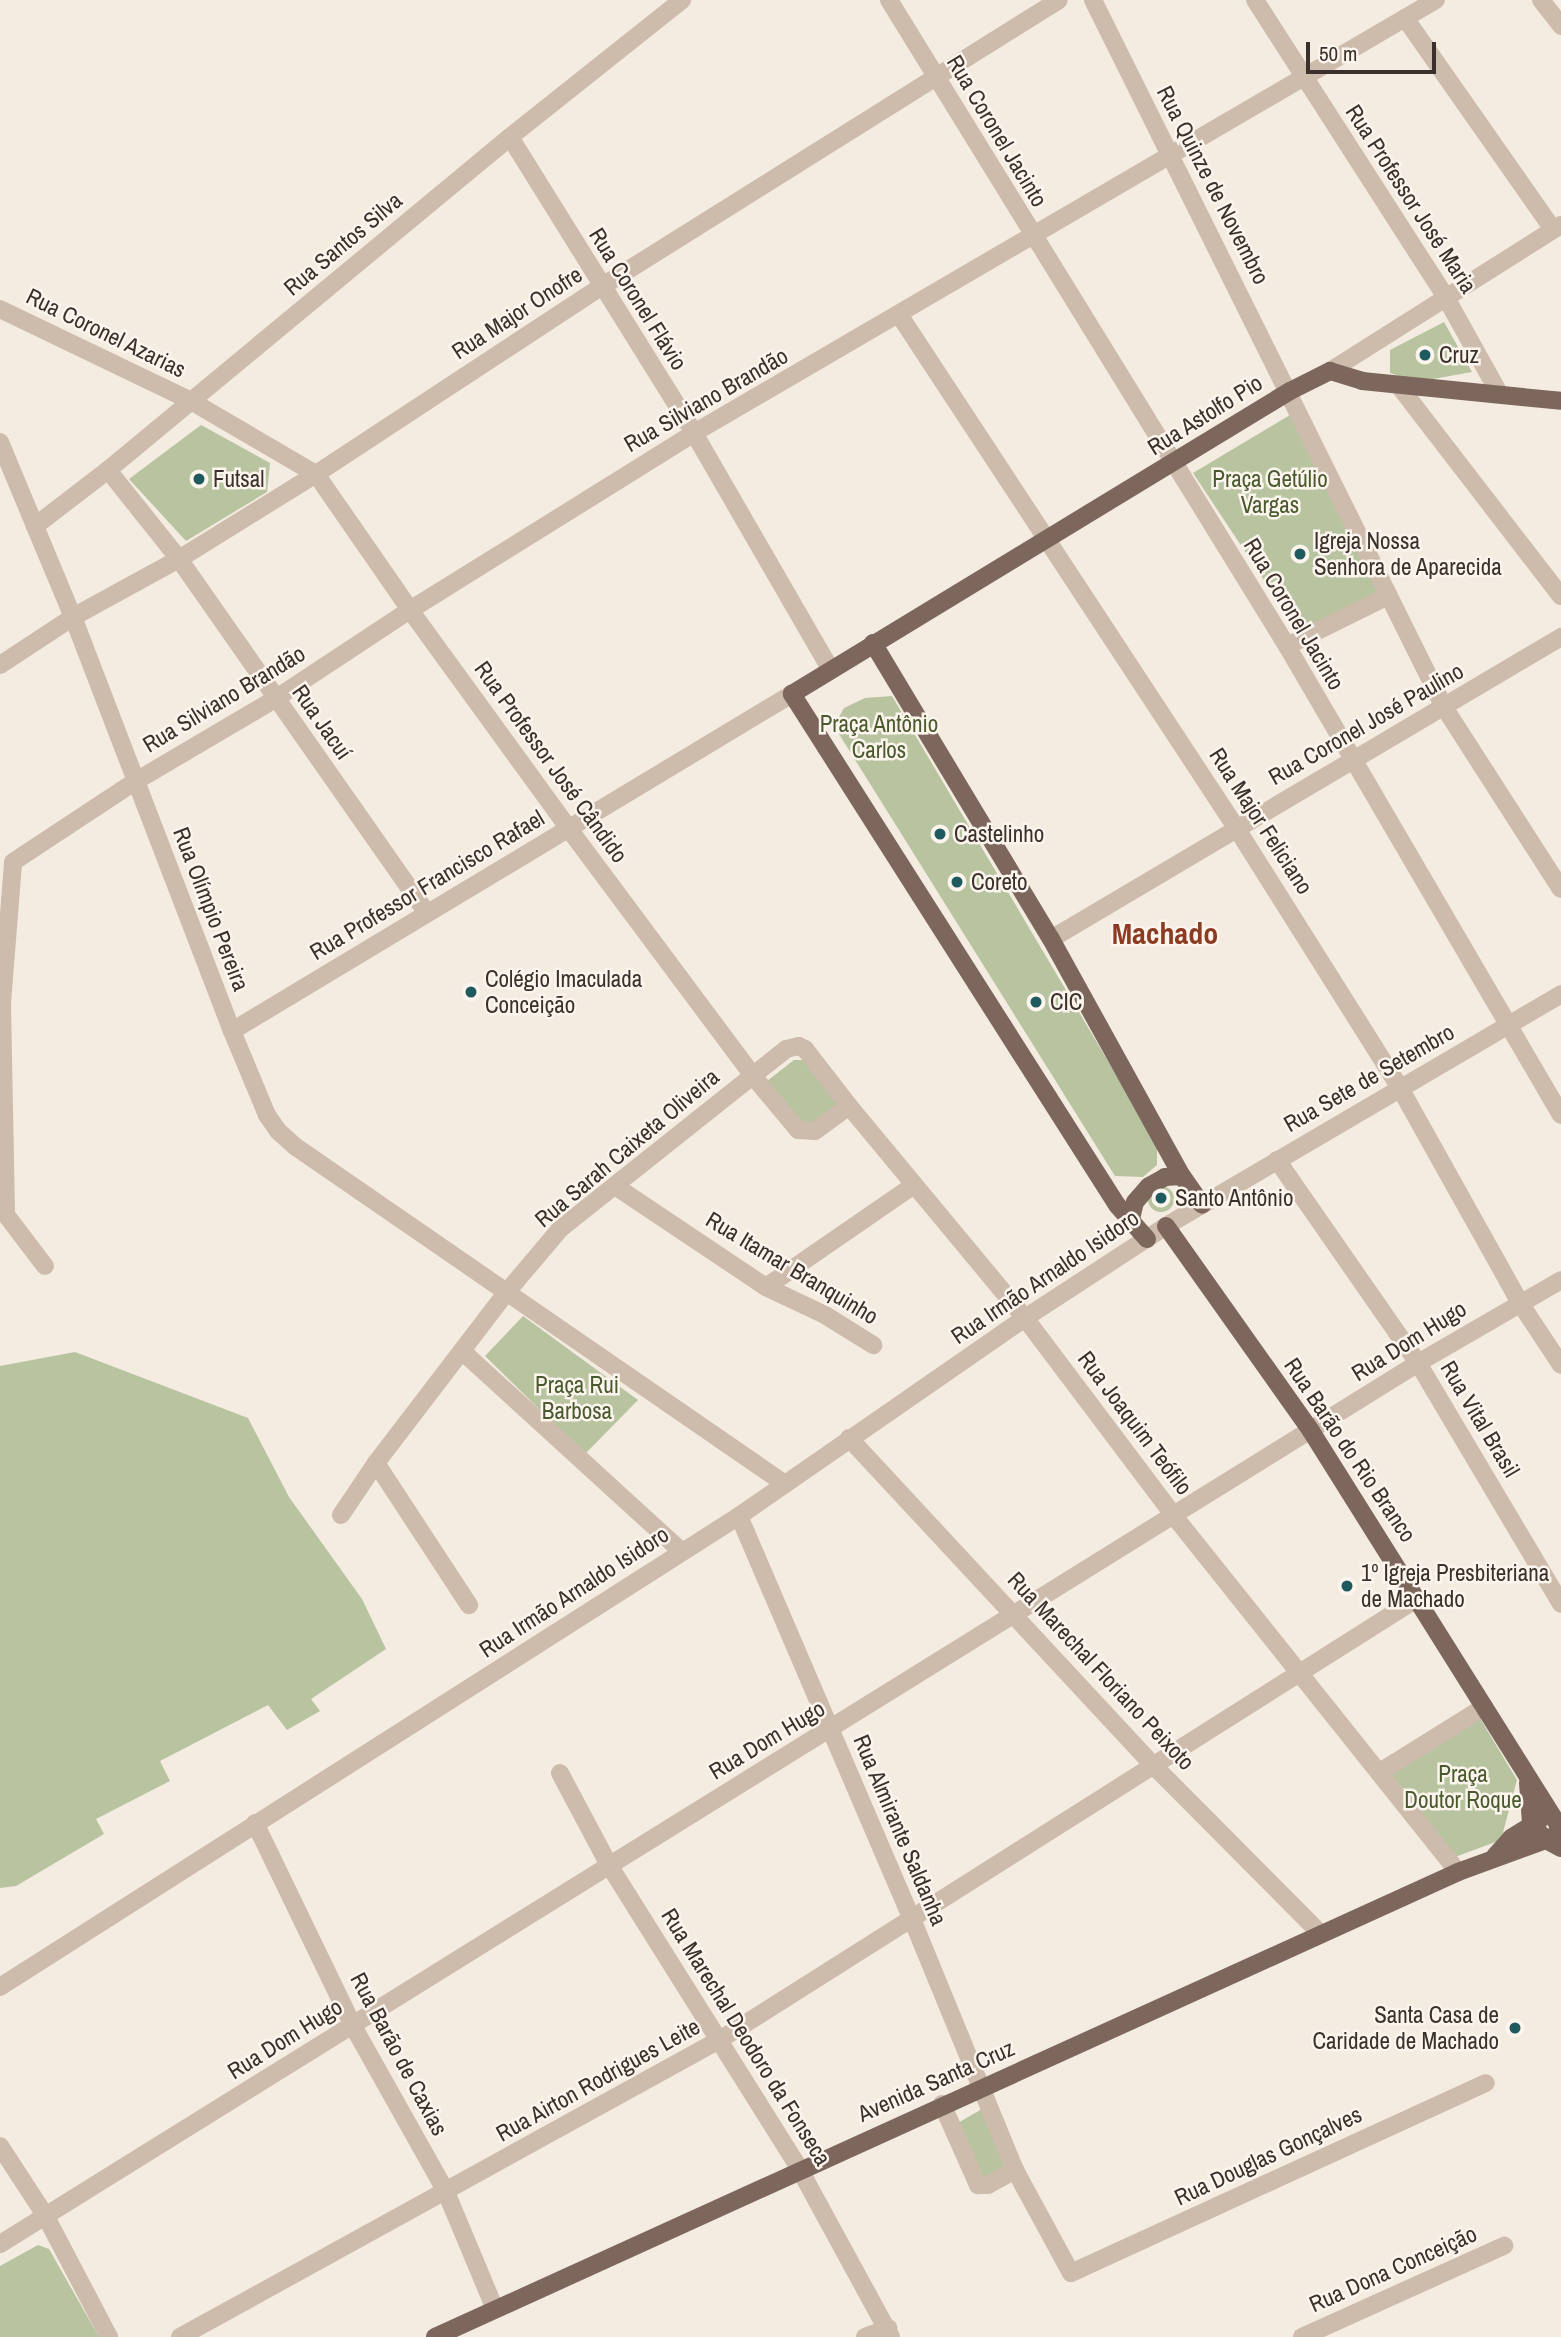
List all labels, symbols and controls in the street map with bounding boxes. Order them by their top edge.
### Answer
scale bar [1309,28,1438,72]
text: 50 m [1319,39,1357,68]
street label: Rua Coronel Jacinto [941,50,1053,212]
street label: Rua Quinze de Novembro [1151,81,1275,289]
street label: Rua Professor José Maria [1340,100,1482,298]
street label: Rua Santos Silva [278,187,408,301]
street label: Rua Coronel Flávio [583,223,693,375]
street label: Rua Major Onofre [447,261,587,365]
street label: Rua Coronel Azarias [21,282,191,384]
place label: Cruz [1439,341,1479,369]
street label: Rua Silviano Brandão [619,342,793,458]
marker: Cruz [1417,347,1433,363]
street label: Rua Astolfo Pio [1142,369,1268,461]
place label: Futsal [213,465,264,493]
park label: Praça Getúlio Vargas [1212,465,1328,519]
marker: Futsal [191,471,207,487]
place label: Igreja Nossa Senhora de Aparecida [1314,527,1503,581]
street label: Rua Coronel Jacinto [1238,533,1350,695]
marker: Igreja Nossa Senhora de Aparecida [1292,546,1308,562]
street label: Rua Silviano Brandão [138,640,310,758]
street label: Rua Professor José Cândido [469,656,633,868]
street label: Rua Coronel José Paulino [1264,657,1468,791]
street label: Rua Jacuí [286,679,358,765]
park label: Praça Antônio Carlos [819,710,939,764]
street label: Rua Major Feliciano [1203,743,1319,899]
street label: Rua Professor Francisco Rafael [305,804,549,966]
place label: Castelinho [954,820,1044,848]
street label: Rua Olímpio Pereira [167,823,255,995]
marker: Castelinho [932,826,948,842]
place label: Coreto [971,868,1028,896]
marker: Coreto [949,874,965,890]
district label: Machado [1112,915,1218,951]
place label: Colégio Imaculada Conceição [485,965,642,1019]
marker: Colégio Imaculada Conceição [463,984,479,1000]
place label: CIC [1050,988,1082,1016]
marker: CIC [1028,994,1044,1010]
street label: Rua Sete de Setembro [1279,1018,1459,1138]
street label: Rua Sarah Caixeta Oliveira [529,1063,725,1233]
place label: Santo Antônio [1175,1184,1295,1212]
marker: Santo Antônio [1153,1190,1169,1206]
street label: Rua Irmão Arnaldo Isidoro [946,1204,1144,1350]
street label: Rua Itamar Branquinho [701,1206,883,1330]
street label: Rua Dom Hugo [1347,1295,1471,1387]
street label: Rua Joaquim Teófilo [1072,1346,1198,1500]
street label: Rua Barão do Rio Branco [1278,1353,1422,1547]
street label: Rua Vital Brasil [1435,1356,1525,1482]
park label: Praça Rui Barbosa [535,1371,619,1425]
street label: Rua Irmão Arnaldo Isidoro [474,1520,674,1664]
place label: 1º Igreja Presbiteriana de Machado [1361,1559,1549,1613]
street label: Rua Marechal Floriano Peixoto [1002,1566,1200,1776]
marker: 1º Igreja Presbiteriana de Machado [1339,1578,1355,1594]
street label: Rua Dom Hugo [704,1695,830,1785]
street label: Rua Almirante Saldanha [847,1730,953,1930]
park label: Praça Doutor Roque [1404,1760,1522,1814]
street label: Rua Marechal Deodoro da Fonseca [655,1903,837,2171]
street label: Rua Barão de Caxias [344,1968,454,2140]
street label: Rua Dom Hugo [223,1993,347,2085]
place label: Santa Casa de Caridade de Machado [1312,2001,1499,2055]
street label: Rua Airton Rodrigues Leite [491,2012,705,2148]
marker: Santa Casa de Caridade de Machado [1505,2018,1525,2038]
street label: Avenida Santa Cruz [853,2034,1019,2128]
street label: Rua Douglas Gonçalves [1170,2101,1366,2211]
street label: Rua Dona Conceição [1305,2220,1481,2318]

